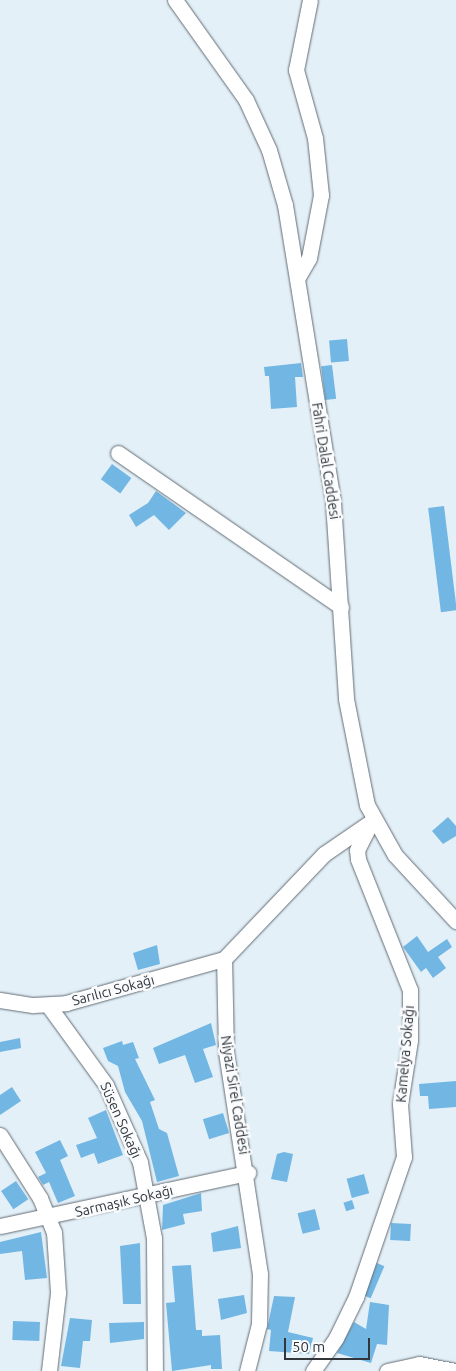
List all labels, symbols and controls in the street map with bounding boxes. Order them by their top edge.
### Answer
street label: Fahri Dalal Caddesi [308,401,344,521]
street label: Sarılıcı Sokağı [70,971,156,1009]
street label: Kamelya Sokağı [392,1005,418,1103]
street label: Niyazi Sirel Caddesi [217,1034,253,1156]
street label: Süsen Sokağı [97,1079,145,1161]
street label: Sarmaşık Sokağı [73,1182,175,1220]
scale bar [286,1328,372,1360]
text: 50 m [292,1338,325,1355]

